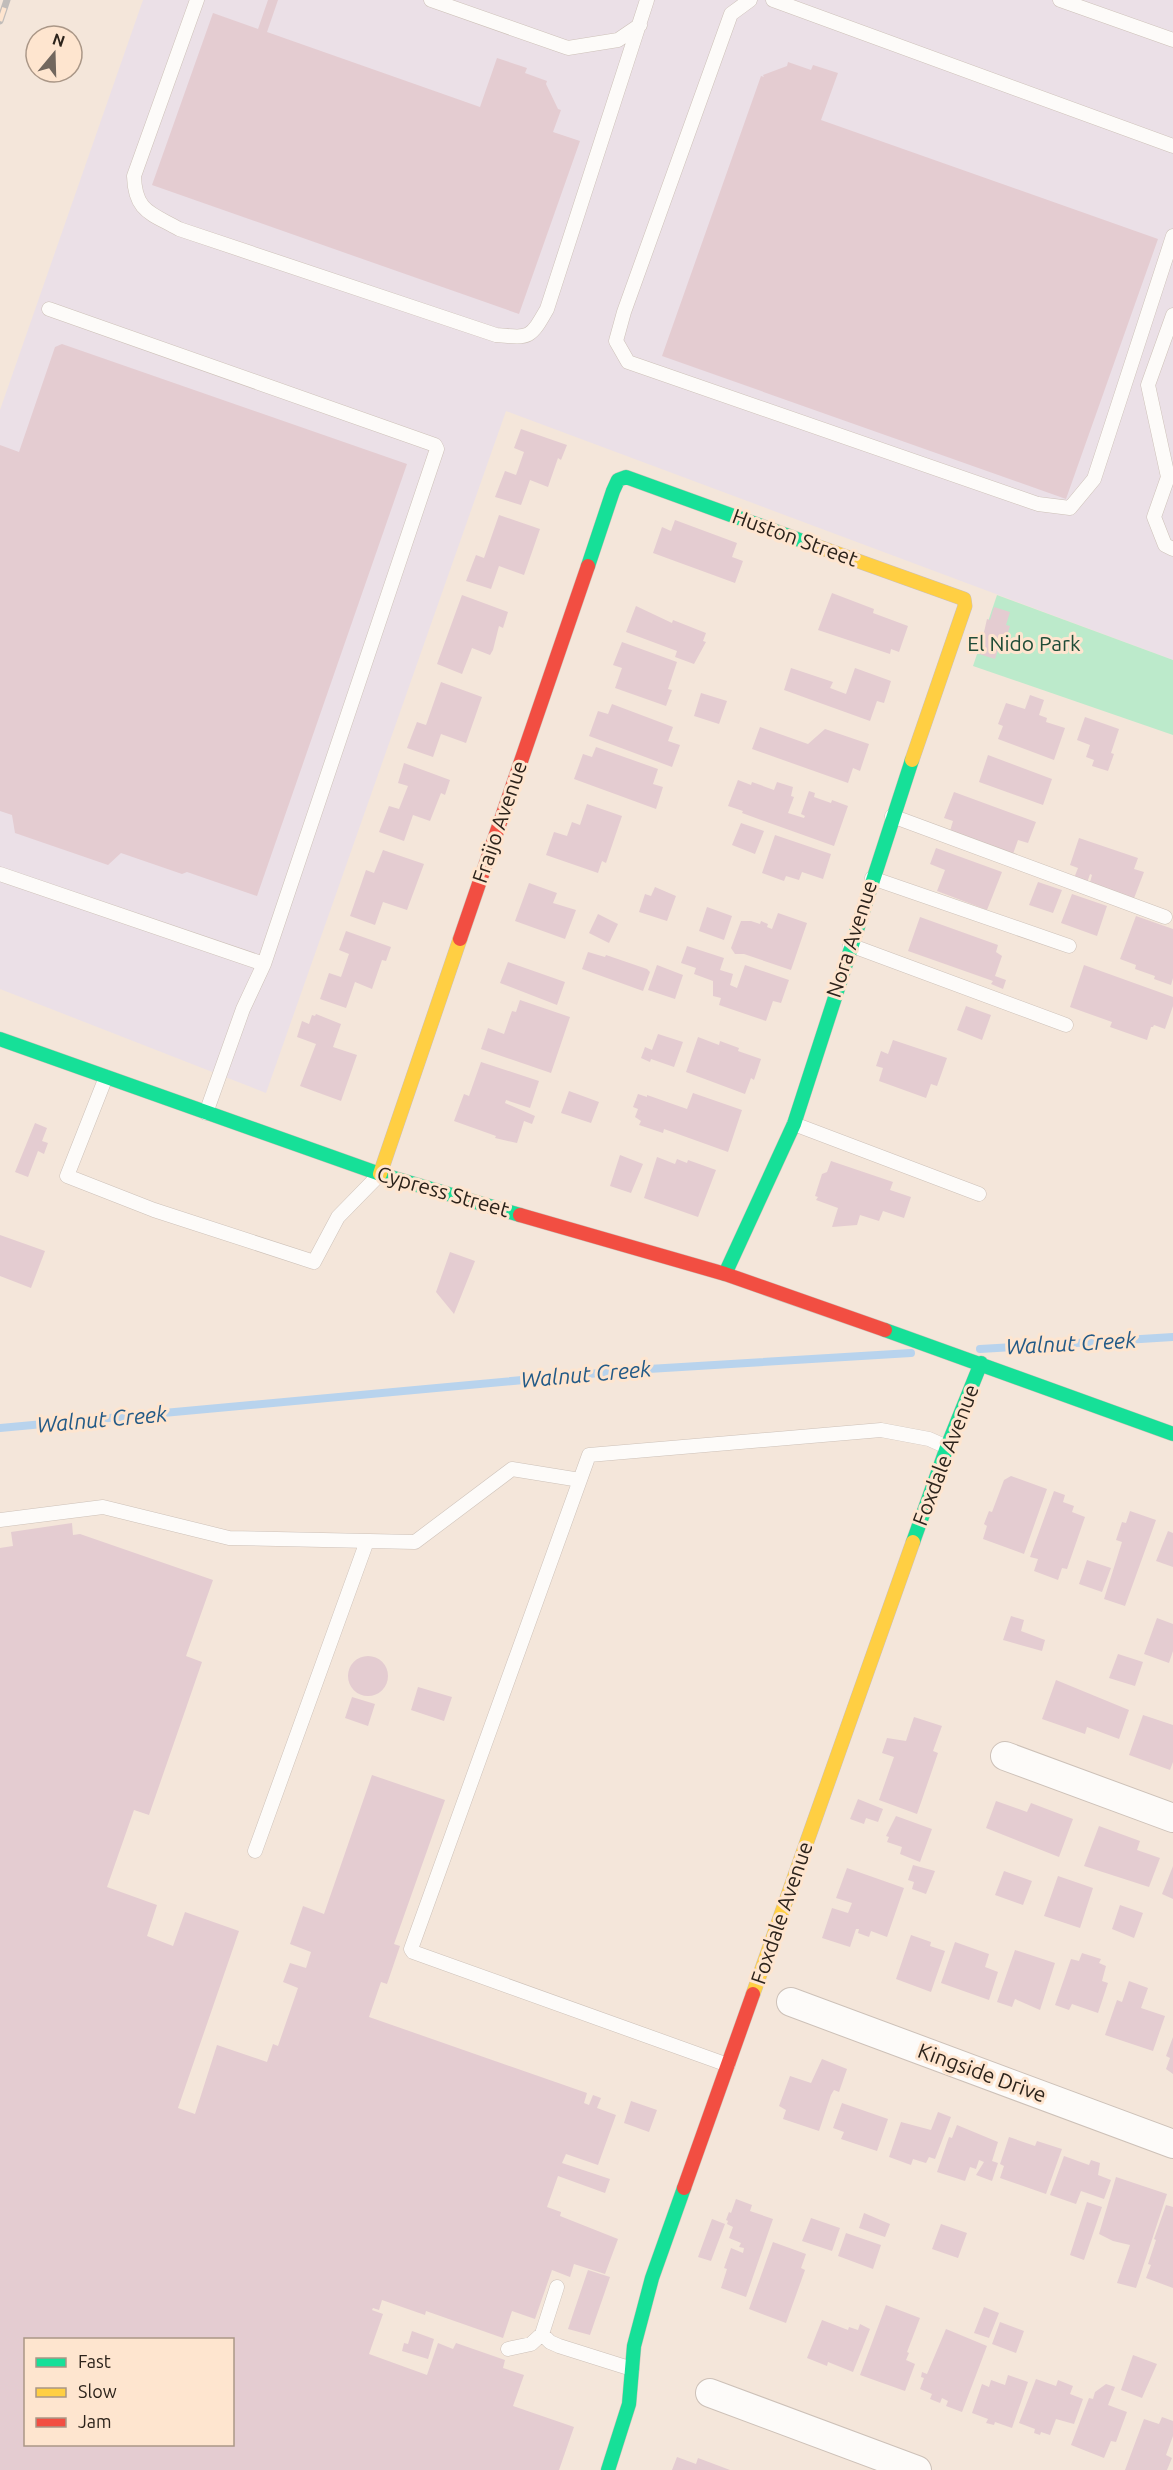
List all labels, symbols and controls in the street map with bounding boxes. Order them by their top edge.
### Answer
north arrow [24,24,84,84]
text: N [50,29,67,50]
street label: Huston Street [729,503,861,571]
park label: El Nido Park [967,631,1081,655]
street label: Fraijo Avenue [467,757,531,886]
street label: Nora Avenue [821,877,881,1000]
street label: Cypress Street [374,1161,512,1221]
water label: Walnut Creek [1005,1327,1138,1358]
water label: Walnut Creek [520,1355,653,1392]
street label: Foxdale Avenue [907,1381,983,1529]
water label: Walnut Creek [36,1400,169,1437]
street label: Foxdale Avenue [745,1838,817,1987]
street label: Kingside Drive [915,2038,1050,2106]
legend [24,2338,234,2446]
text: Fast [78,2351,111,2371]
text: Slow [78,2381,117,2401]
text: Jam [78,2411,112,2431]

